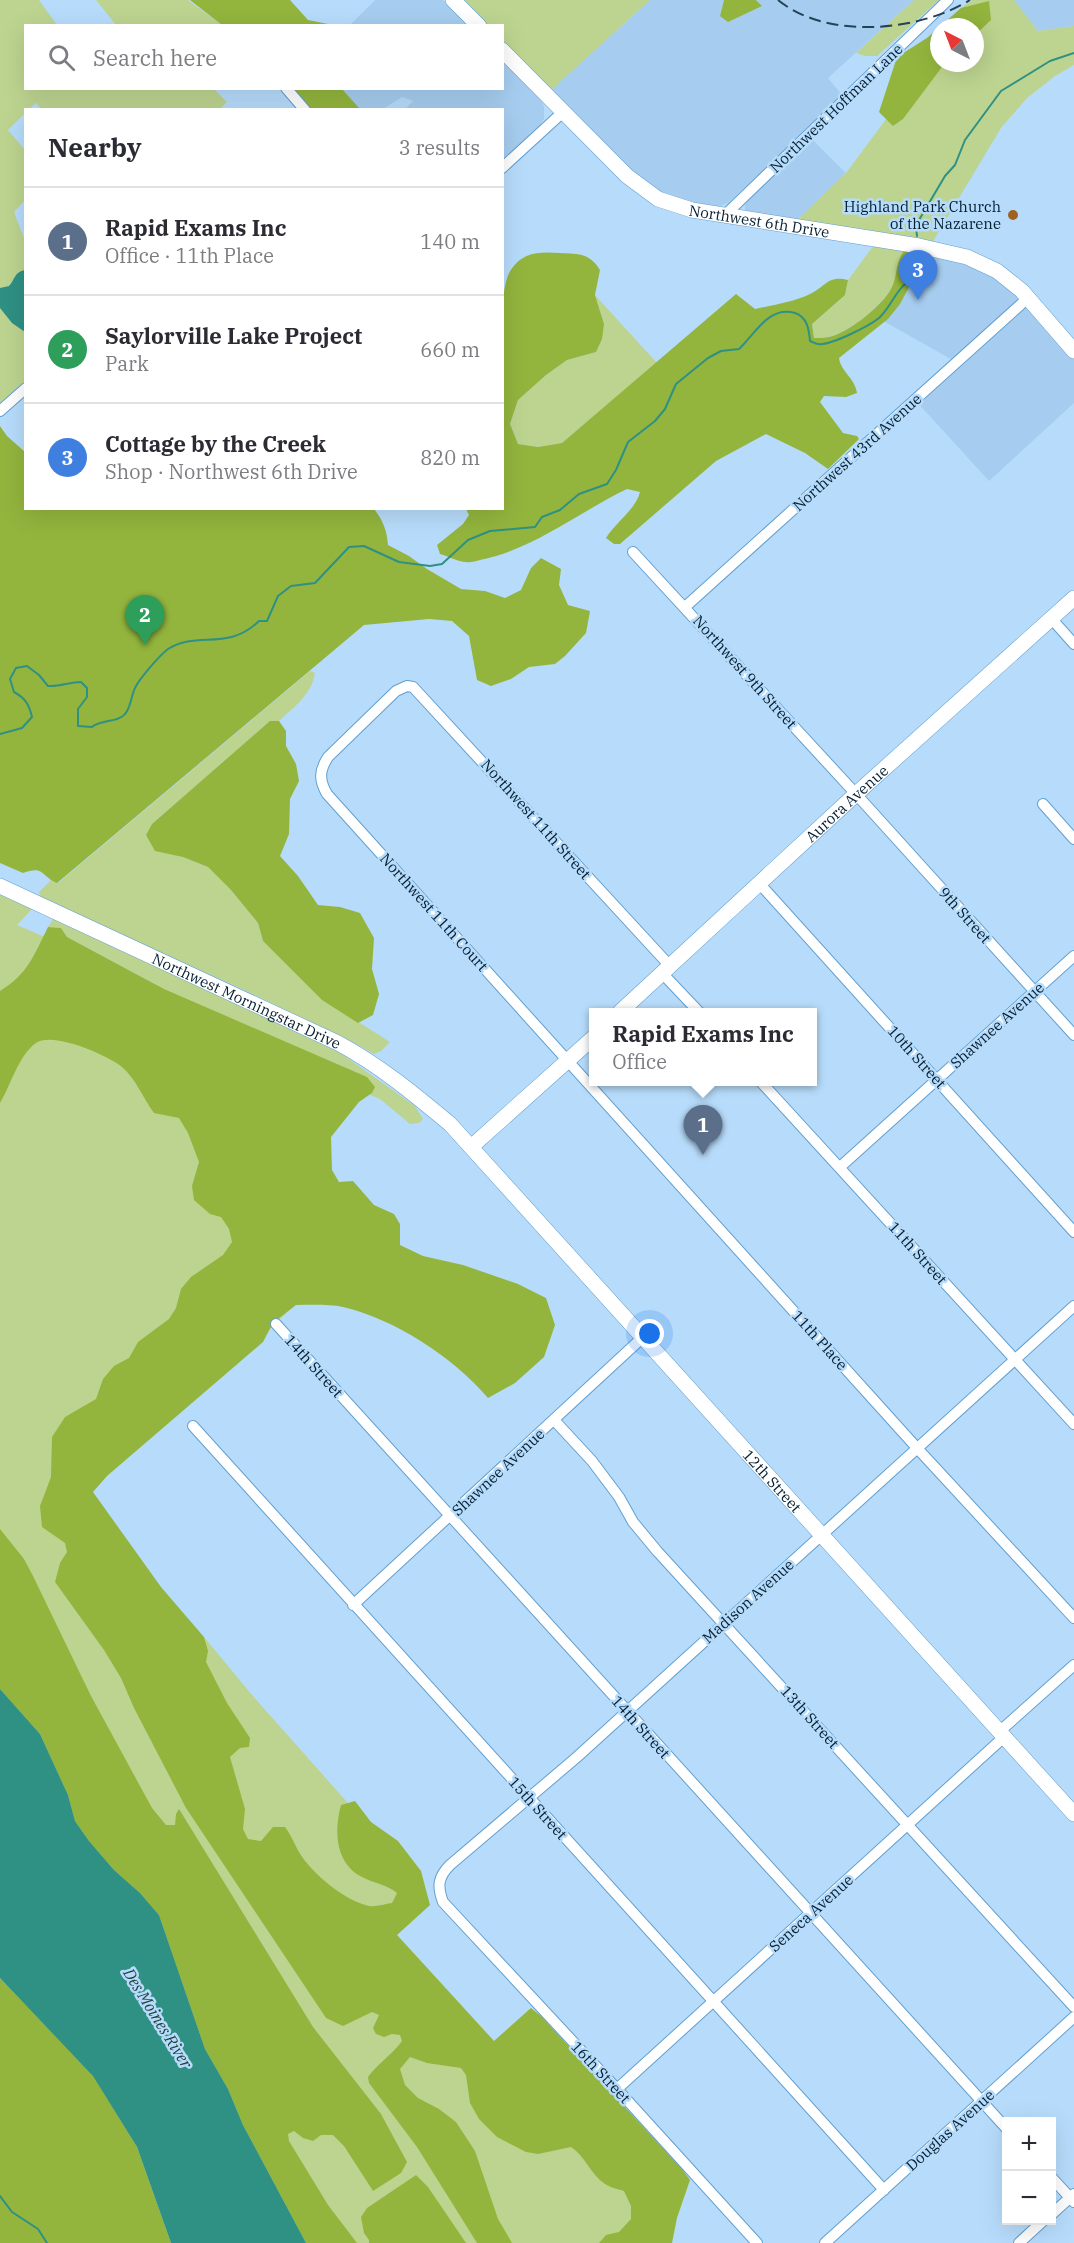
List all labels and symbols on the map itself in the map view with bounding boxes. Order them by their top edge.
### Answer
north arrow [930,18,984,72]
street label: Northwest Hoffman Lane [766,39,906,177]
place label: Highland Park Church of the Nazarene [844,197,1001,233]
street label: Northwest 6th Drive [688,200,831,241]
marker: Highland Park Church of the Nazarene [1006,208,1020,222]
pin: 3 [898,250,938,300]
street label: Northwest 43rd Avenue [789,389,925,515]
pin: 2 [126,596,164,645]
street label: Northwest 9th Street [689,611,801,733]
street label: Northwest 11th Street [477,755,595,883]
street label: Aurora Avenue [801,761,892,846]
street label: Northwest 11th Court [376,849,492,975]
street label: 9th Street [935,883,995,947]
street label: Northwest Morningstar Drive [149,949,344,1053]
street label: Shawnee Avenue [946,978,1048,1072]
street label: 10th Street [884,1022,950,1092]
pin: 1 [684,1106,722,1155]
street label: 11th Street [885,1218,951,1288]
street label: 11th Place [788,1306,852,1374]
your location [635,1319,664,1348]
street label: 14th Street [281,1331,347,1401]
street label: Shawnee Avenue [448,1424,548,1520]
street label: 12th Street [739,1445,806,1516]
street label: Madison Avenue [698,1555,798,1647]
street label: 13th Street [777,1682,843,1752]
street label: 14th Street [608,1692,674,1762]
street label: 15th Street [505,1773,571,1843]
street label: Seneca Avenue [765,1870,857,1956]
water label: Des Moines River [119,1963,197,2073]
street label: 16th Street [567,2037,635,2107]
street label: Douglas Avenue [902,2085,998,2175]

